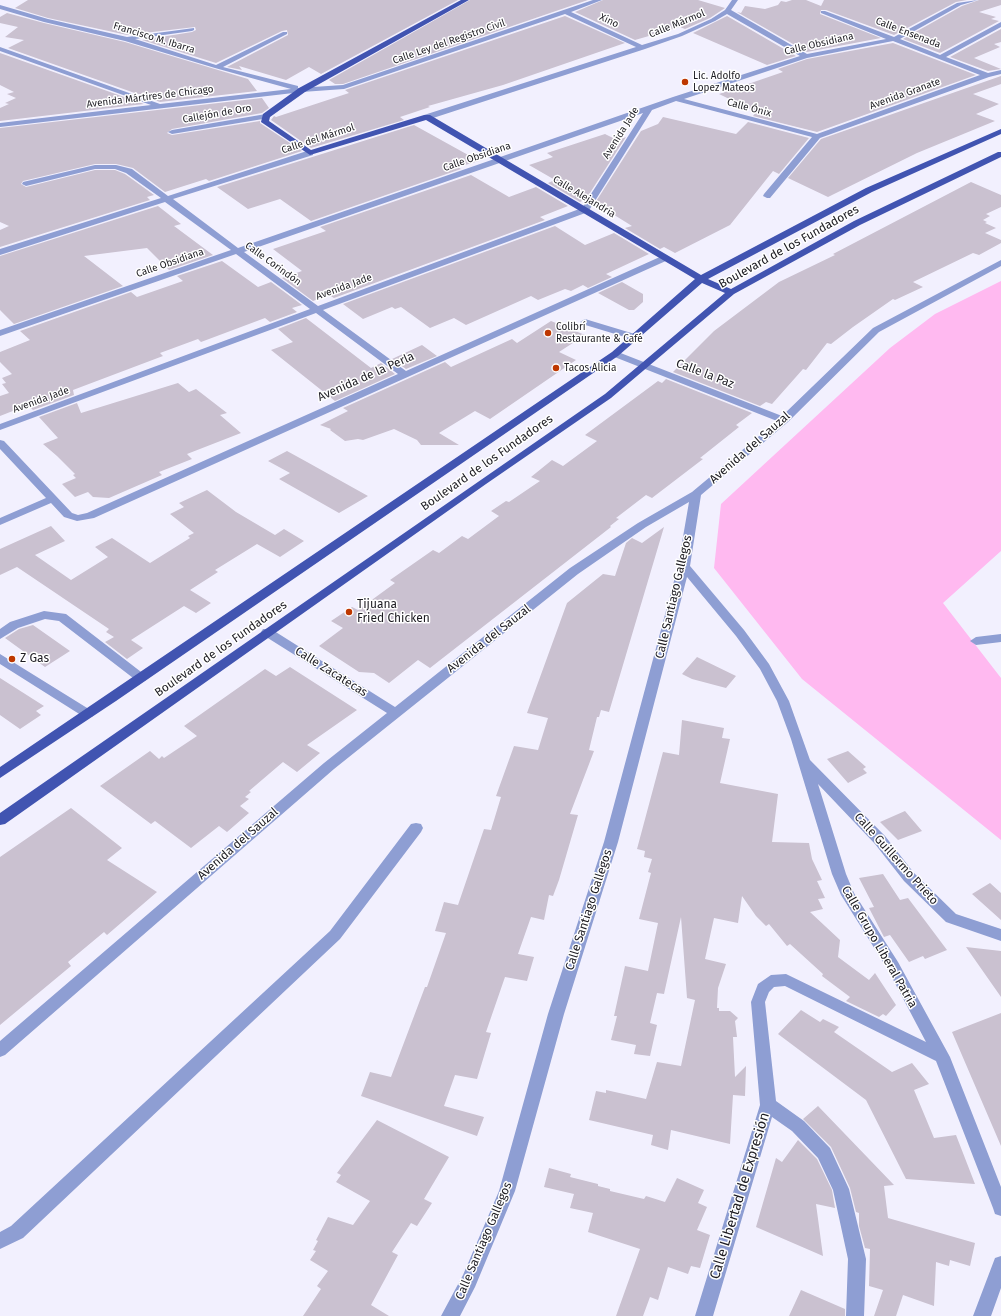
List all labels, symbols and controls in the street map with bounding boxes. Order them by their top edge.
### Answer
street label: Calle Mármol [647,7,707,41]
street label: Xino [597,11,621,31]
street label: Calle Ensenada [874,15,942,51]
street label: Calle Ley del Registro Civil [391,17,507,67]
street label: Francisco M. Ibarra [112,20,196,56]
street label: Calle Obsidiana [783,30,855,58]
place label: Lic. Adolfo Lopez Mateos [693,70,755,94]
street label: Avenida Granate [868,76,942,112]
marker: Lic. Adolfo Lopez Mateos [680,77,690,87]
street label: Avenida Mártires de Chicago [86,83,214,111]
street label: Calle Ónix [726,96,772,120]
street label: Callejón de Oro [182,102,252,126]
street label: Avenida Jade [600,105,642,161]
street label: Calle del Mármol [280,122,356,156]
street label: Calle Obsidiana [442,140,512,174]
street label: Calle Alejandría [550,174,618,220]
street label: Boulevard de los Fundadores [716,202,862,292]
street label: Calle Corindón [243,240,303,288]
street label: Calle Obsidiana [135,246,205,280]
street label: Avenida Jade [314,271,374,303]
place label: Colibrí Restaurante & Café [556,321,643,344]
marker: Colibrí Restaurante & Café [543,328,553,338]
street label: Avenida de la Perla [315,349,417,405]
street label: Calle la Paz [674,356,736,392]
place label: Tacos Alicia [564,362,616,374]
marker: Tacos Alicia [551,363,561,373]
street label: Avenida Jade [11,384,71,416]
street label: Avenida del Sauzal [707,409,793,487]
street label: Boulevard de los Fundadores [418,412,556,514]
street label: Calle Santiago Gallegos [653,534,695,660]
street label: Boulevard de los Fundadores [152,598,290,700]
place label: Tijuana Fried Chicken [357,598,430,626]
street label: Avenida del Sauzal [444,602,534,676]
marker: Tijuana Fried Chicken [344,607,354,617]
street label: Calle Zacatecas [292,644,370,700]
place label: Z Gas [20,652,49,666]
marker: Z Gas [7,654,17,664]
street label: Avenida del Sauzal [195,805,281,883]
street label: Calle Guillermo Prieto [851,810,941,908]
street label: Calle Santiago Gallegos [563,848,615,972]
street label: Calle Grupo Liberal Patria [838,884,920,1010]
street label: Calle Libertad de Expresión [707,1111,773,1281]
street label: Calle Santiago Gallegos [453,1180,515,1302]

